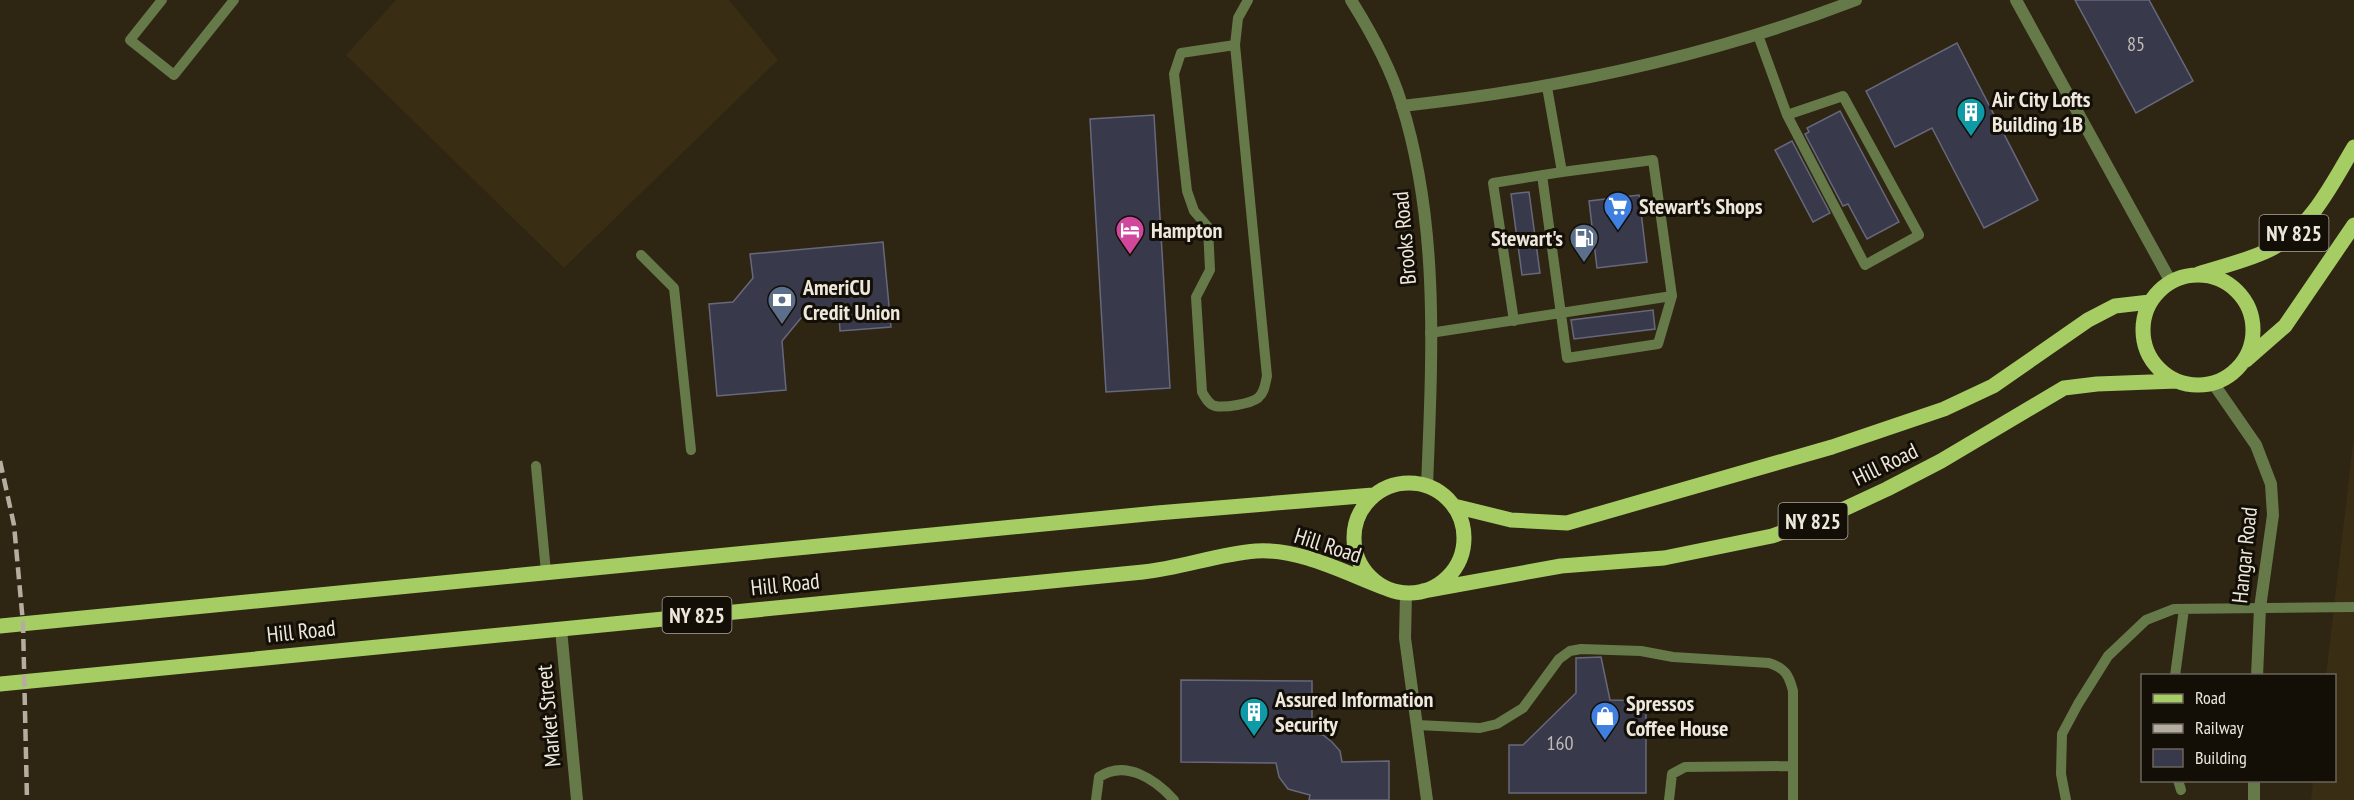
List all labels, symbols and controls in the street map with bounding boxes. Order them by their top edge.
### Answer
house number: 85 [2127,31,2145,57]
place label: Air City Lofts Building 1B [1991,85,2091,138]
building icon: Air City Lofts Building 1B [1955,96,1987,138]
street label: Brooks Road [1386,190,1422,286]
supermarket icon: Stewart's Shops [1602,190,1634,232]
place label: Stewart's Shops [1639,192,1763,220]
hotel icon: Hampton [1114,214,1146,256]
road number: NY 825 [2260,215,2328,251]
place label: Hampton [1151,216,1222,244]
fuel station icon: Stewart's [1568,222,1600,264]
place label: Stewart's [1491,224,1563,252]
place label: AmeriCU Credit Union [802,273,900,326]
bank icon: AmeriCU Credit Union [766,284,798,326]
street label: Hill Road [1848,436,1922,492]
road number: NY 825 [1778,503,1848,539]
street label: Hangar Road [2225,505,2263,605]
street label: Hill Road [1291,521,1365,569]
street label: Hill Road [749,566,821,602]
road number: NY 825 [662,597,732,633]
street label: Hill Road [265,613,337,649]
street label: Market Street [530,664,566,768]
legend [2141,674,2336,782]
place label: Assured Information Security [1274,685,1433,738]
text: Road [2195,686,2226,709]
place label: Spressos Coffee House [1626,689,1729,742]
building icon: Assured Information Security [1238,696,1270,738]
shop icon: Spressos Coffee House [1589,700,1621,742]
text: Railway [2195,716,2244,739]
house number: 160 [1547,730,1574,756]
text: Building [2195,746,2247,769]

